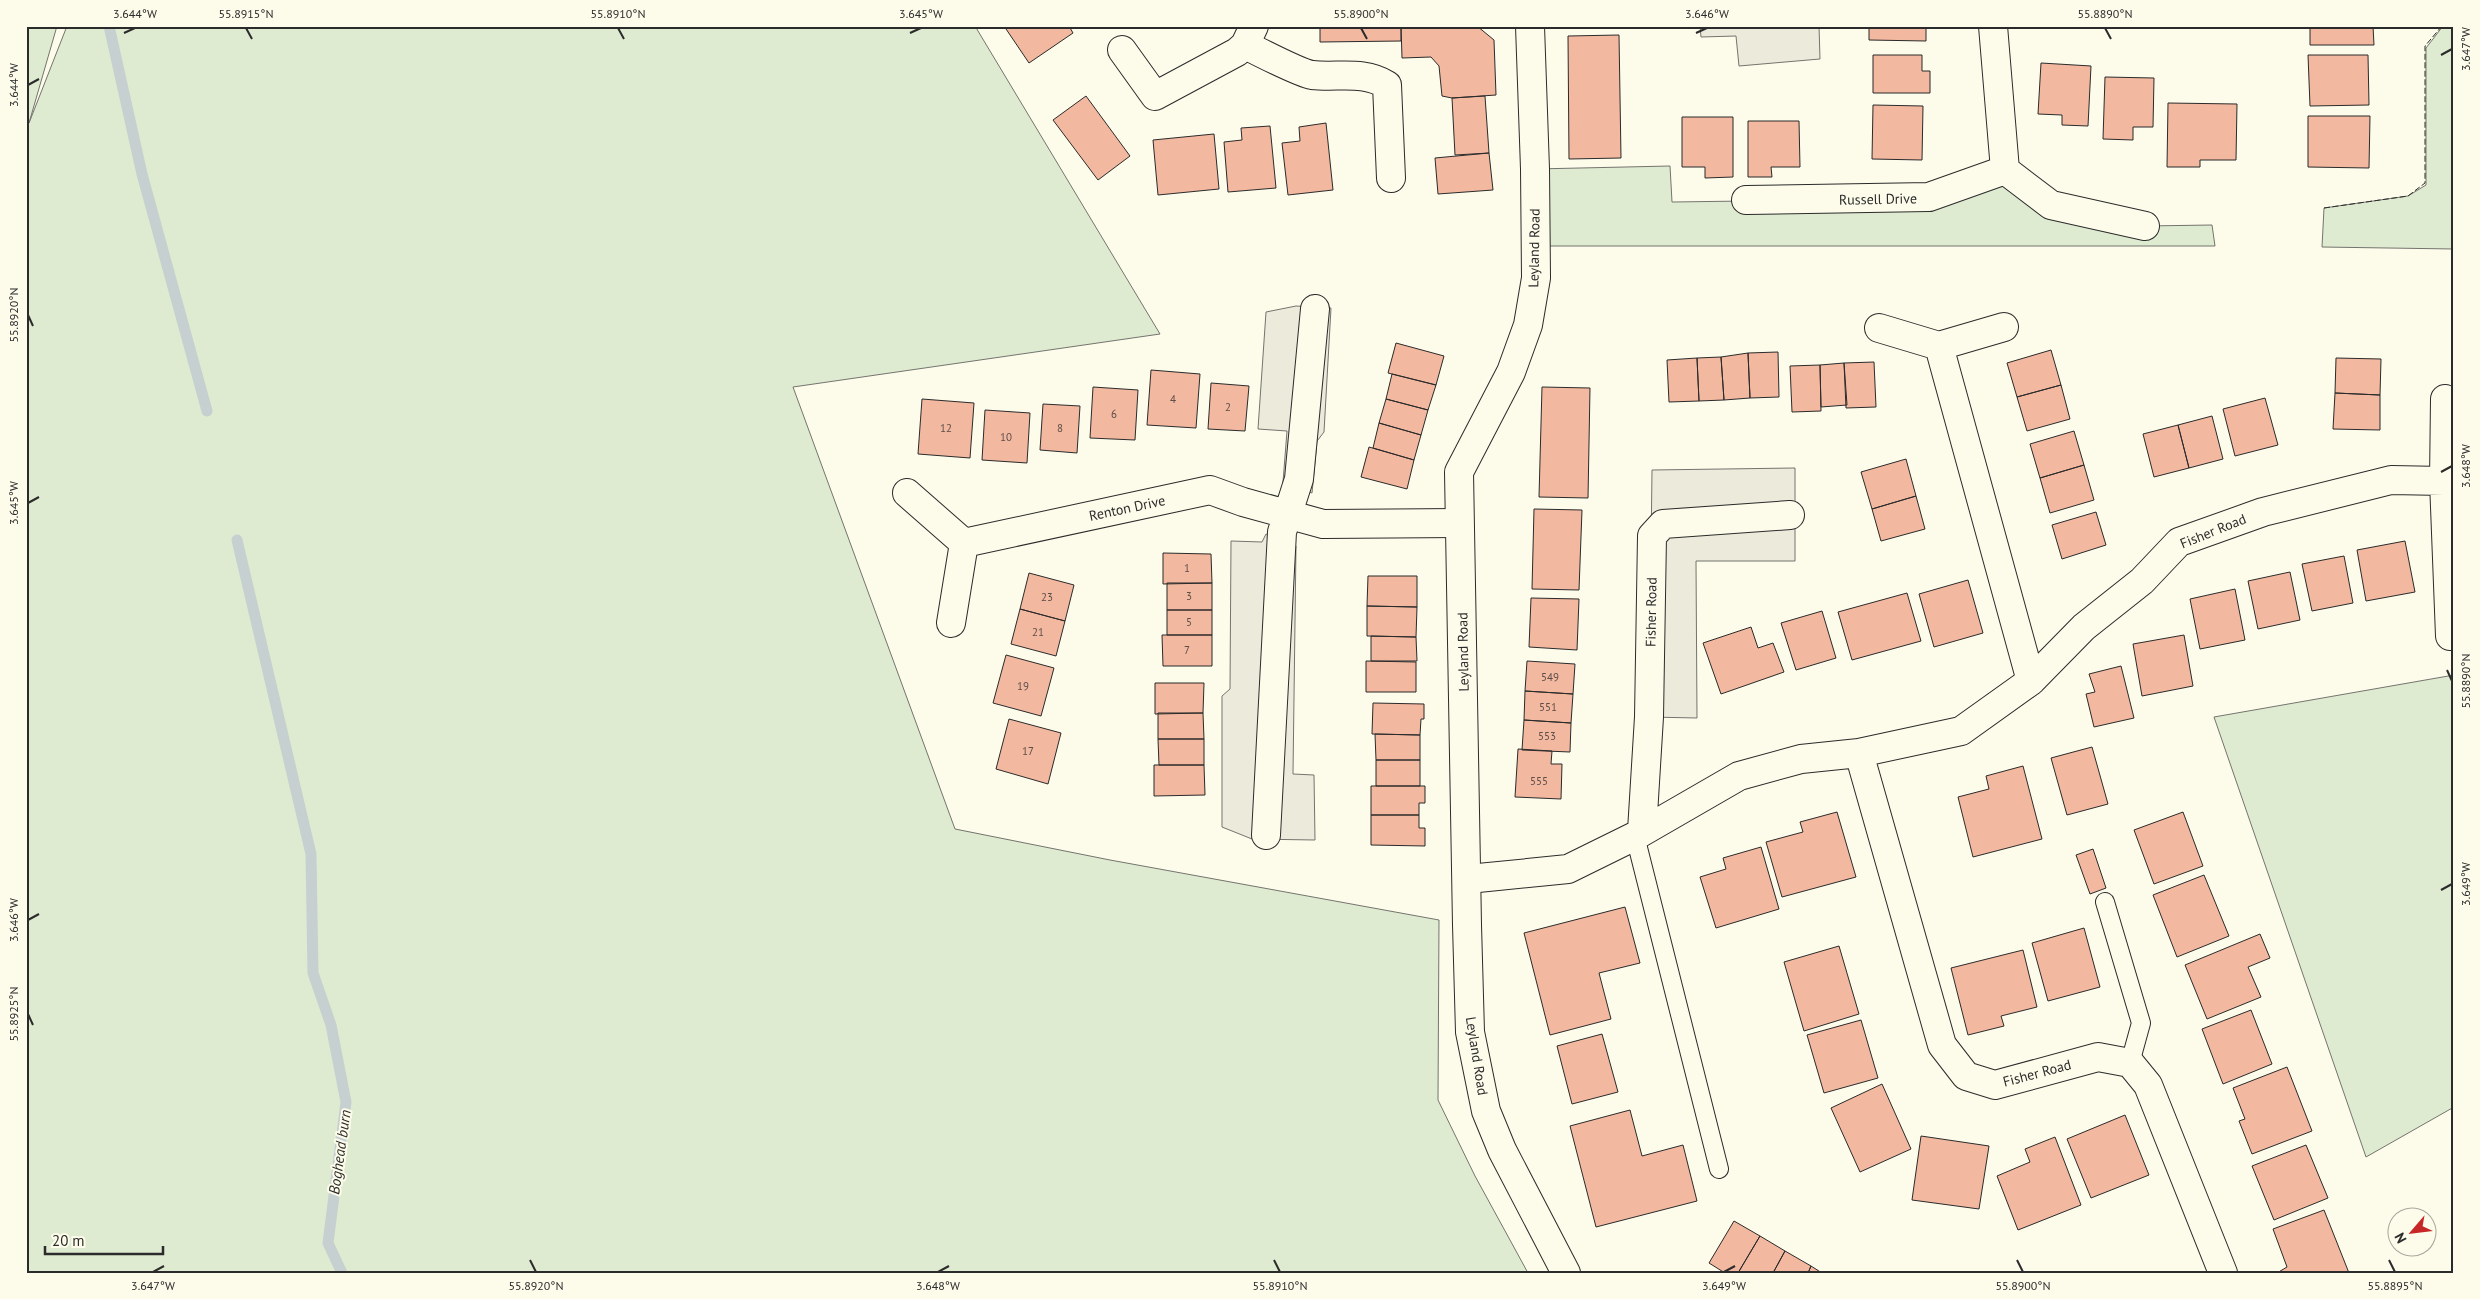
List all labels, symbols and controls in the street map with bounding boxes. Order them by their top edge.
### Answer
text: 3.644°W [113,6,157,21]
text: 55.8915°N [219,6,273,21]
text: 55.8910°N [591,6,645,21]
text: 3.645°W [899,6,943,21]
text: 55.8900°N [1334,6,1388,21]
text: 3.646°W [1685,6,1729,21]
text: 55.8890°N [2078,6,2132,21]
text: 3.647°W [2458,27,2473,71]
text: 3.644°W [6,63,21,107]
street label: Russell Drive [1839,189,1917,209]
street label: Leyland Road [1524,208,1544,288]
text: 55.8920°N [6,288,21,342]
house number: 4 [1170,392,1176,406]
house number: 2 [1225,400,1231,414]
house number: 6 [1111,407,1117,421]
house number: 12 [940,421,952,435]
house number: 8 [1057,421,1063,435]
house number: 10 [1000,430,1012,444]
text: 3.648°W [2458,444,2473,488]
text: 3.645°W [6,481,21,525]
street label: Renton Drive [1087,491,1167,525]
street label: Fisher Road [2177,510,2249,552]
house number: 1 [1184,561,1190,575]
street label: Fisher Road [1641,577,1661,647]
house number: 3 [1186,589,1192,603]
house number: 23 [1041,590,1053,604]
street label: Leyland Road [1453,612,1473,692]
house number: 5 [1186,615,1192,629]
house number: 21 [1032,625,1044,639]
house number: 7 [1184,643,1190,657]
text: 55.8890°N [2458,654,2473,708]
house number: 549 [1541,670,1559,684]
house number: 19 [1017,679,1029,693]
house number: 551 [1539,700,1557,714]
house number: 553 [1538,729,1556,743]
house number: 17 [1022,744,1034,758]
house number: 555 [1530,774,1548,788]
text: 3.649°W [2458,862,2473,906]
text: 3.646°W [6,898,21,942]
text: 55.8925°N [6,987,21,1041]
street label: Leyland Road [1462,1015,1492,1097]
street label: Fisher Road [2001,1055,2073,1091]
water label: Boghead burn [324,1108,355,1196]
north arrow [2388,1206,2438,1256]
scale bar [45,1224,162,1256]
text: N [2390,1230,2411,1246]
text: 20 m [52,1231,85,1250]
text: 3.647°W [131,1278,175,1293]
text: 55.8920°N [509,1278,563,1293]
text: 3.648°W [916,1278,960,1293]
text: 55.8910°N [1253,1278,1307,1293]
text: 3.649°W [1702,1278,1746,1293]
text: 55.8900°N [1996,1278,2050,1293]
text: 55.8895°N [2368,1278,2422,1293]

